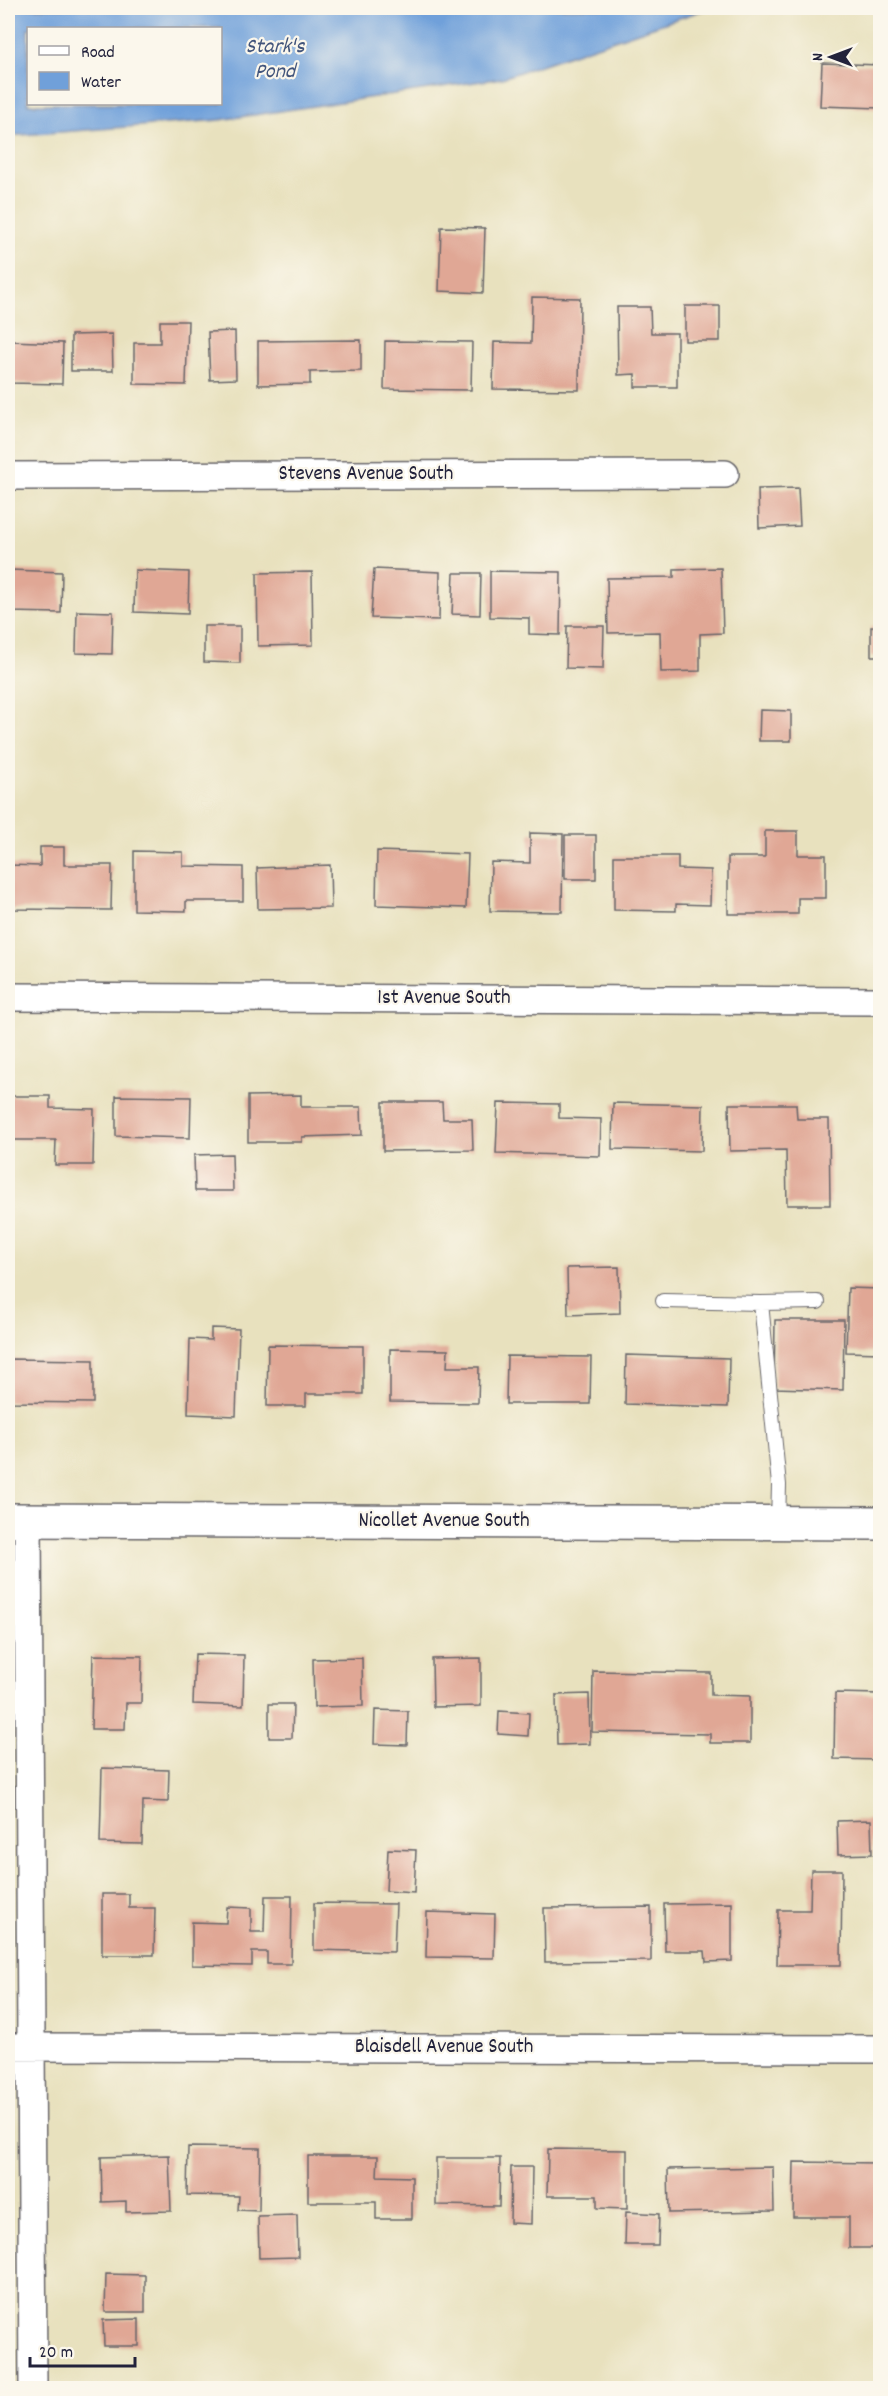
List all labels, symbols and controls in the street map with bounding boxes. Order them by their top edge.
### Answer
legend [27,27,222,105]
north arrow [801,27,861,87]
water label: Stark's Pond [246,32,305,88]
text: Road [81,41,115,66]
text: N [807,53,830,61]
text: Water [81,71,121,96]
street label: Stevens Avenue South [279,460,453,490]
street label: 1st Avenue South [377,984,511,1014]
street label: Nicollet Avenue South [358,1507,530,1537]
street label: Blaisdell Avenue South [355,2033,533,2063]
scale bar [30,2330,135,2368]
text: 20 m [39,2341,73,2366]

